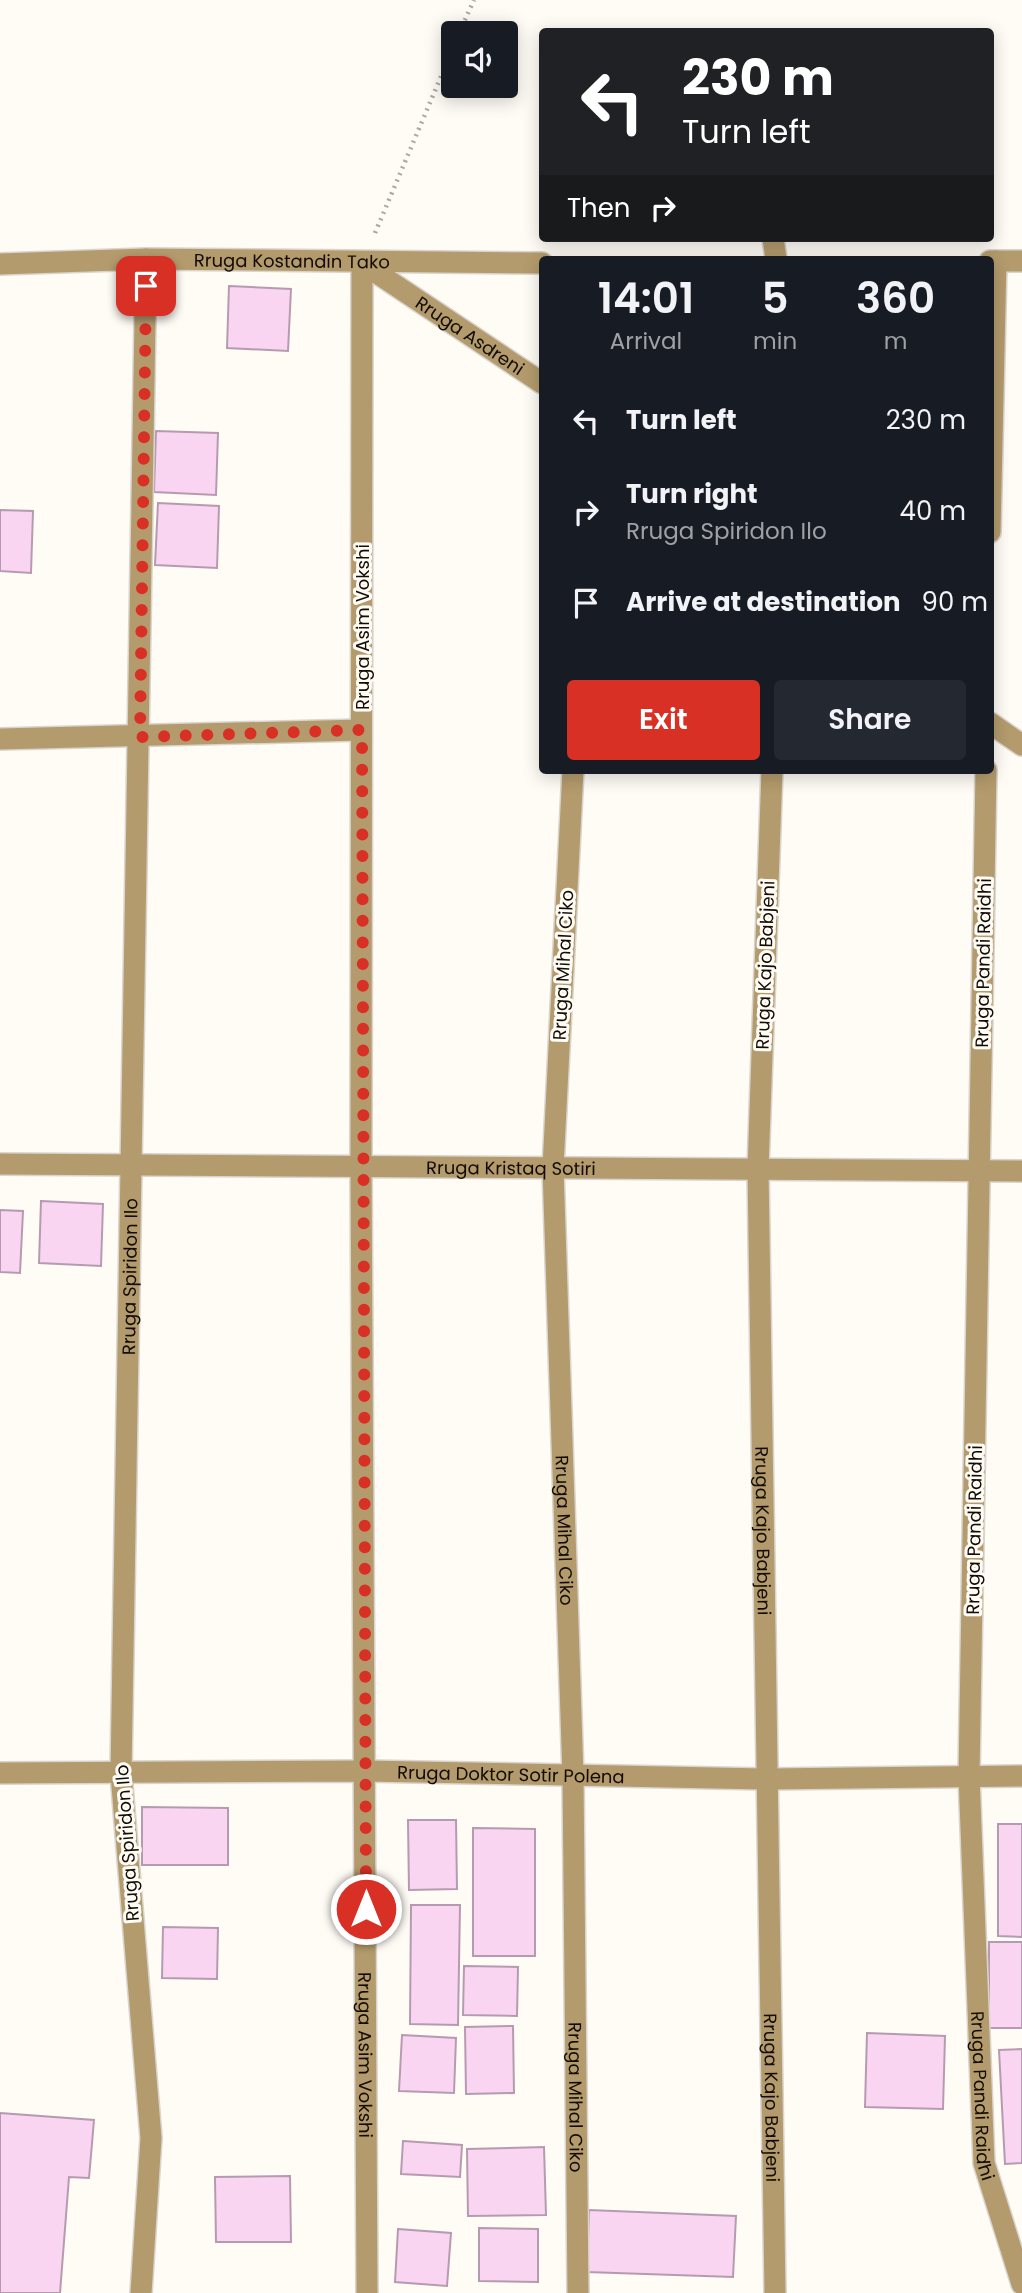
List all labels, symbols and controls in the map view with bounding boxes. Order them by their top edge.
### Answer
map controls [441,21,518,98]
button: sound [441,21,518,98]
text: 230 m [682,44,834,112]
icon: left [567,56,658,147]
text: Turn left [682,109,811,154]
icon: right [644,189,682,227]
text: Then [567,190,630,226]
street label: Rruga Kostandin Tako [194,247,390,274]
pin [116,256,176,316]
icon: arrive [127,267,165,305]
text: 14:01 [598,269,694,328]
text: 5 [762,269,789,328]
text: 360 [856,269,935,328]
street label: Rruga Asdreni [411,290,529,380]
text: Arrival [610,325,682,357]
text: min [753,325,797,357]
text: m [884,325,907,357]
icon: left [567,402,605,440]
text: Turn left [626,402,737,438]
text: 230 m [886,402,966,438]
text: Turn right [626,476,758,512]
icon: right [567,493,605,531]
text: 40 m [900,493,966,529]
text: Rruga Spiridon Ilo [626,515,827,547]
street label: Rruga Asim Vokshi [350,544,375,710]
icon: arrive [567,584,605,622]
text: Arrive at destination [626,584,901,620]
text: 90 m [922,584,988,620]
button: Exit [567,680,760,760]
button: Share [774,680,966,760]
street label: Rruga Pandi Raidhi [969,878,997,1048]
street label: Rruga Kajo Babjeni [750,880,780,1050]
street label: Rruga Mihal Ciko [547,889,579,1041]
street label: Rruga Kristaq Sotiri [426,1154,596,1181]
street label: Rruga Spiridon Ilo [115,1198,143,1355]
street label: Rruga Pandi Raidhi [960,1445,988,1615]
street label: Rruga Kajo Babjeni [750,1446,777,1615]
street label: Rruga Mihal Ciko [550,1455,580,1606]
street label: Rruga Doktor Sotir Polena [397,1759,625,1789]
street label: Rruga Spiridon Ilo [109,1764,145,1922]
position arrow [329,1872,403,1946]
street label: Rruga Asim Vokshi [353,1972,379,2138]
street label: Rruga Pandi Raidhi [966,2010,1001,2183]
street label: Rruga Kajo Babjeni [758,2013,786,2182]
street label: Rruga Mihal Ciko [563,2022,589,2172]

